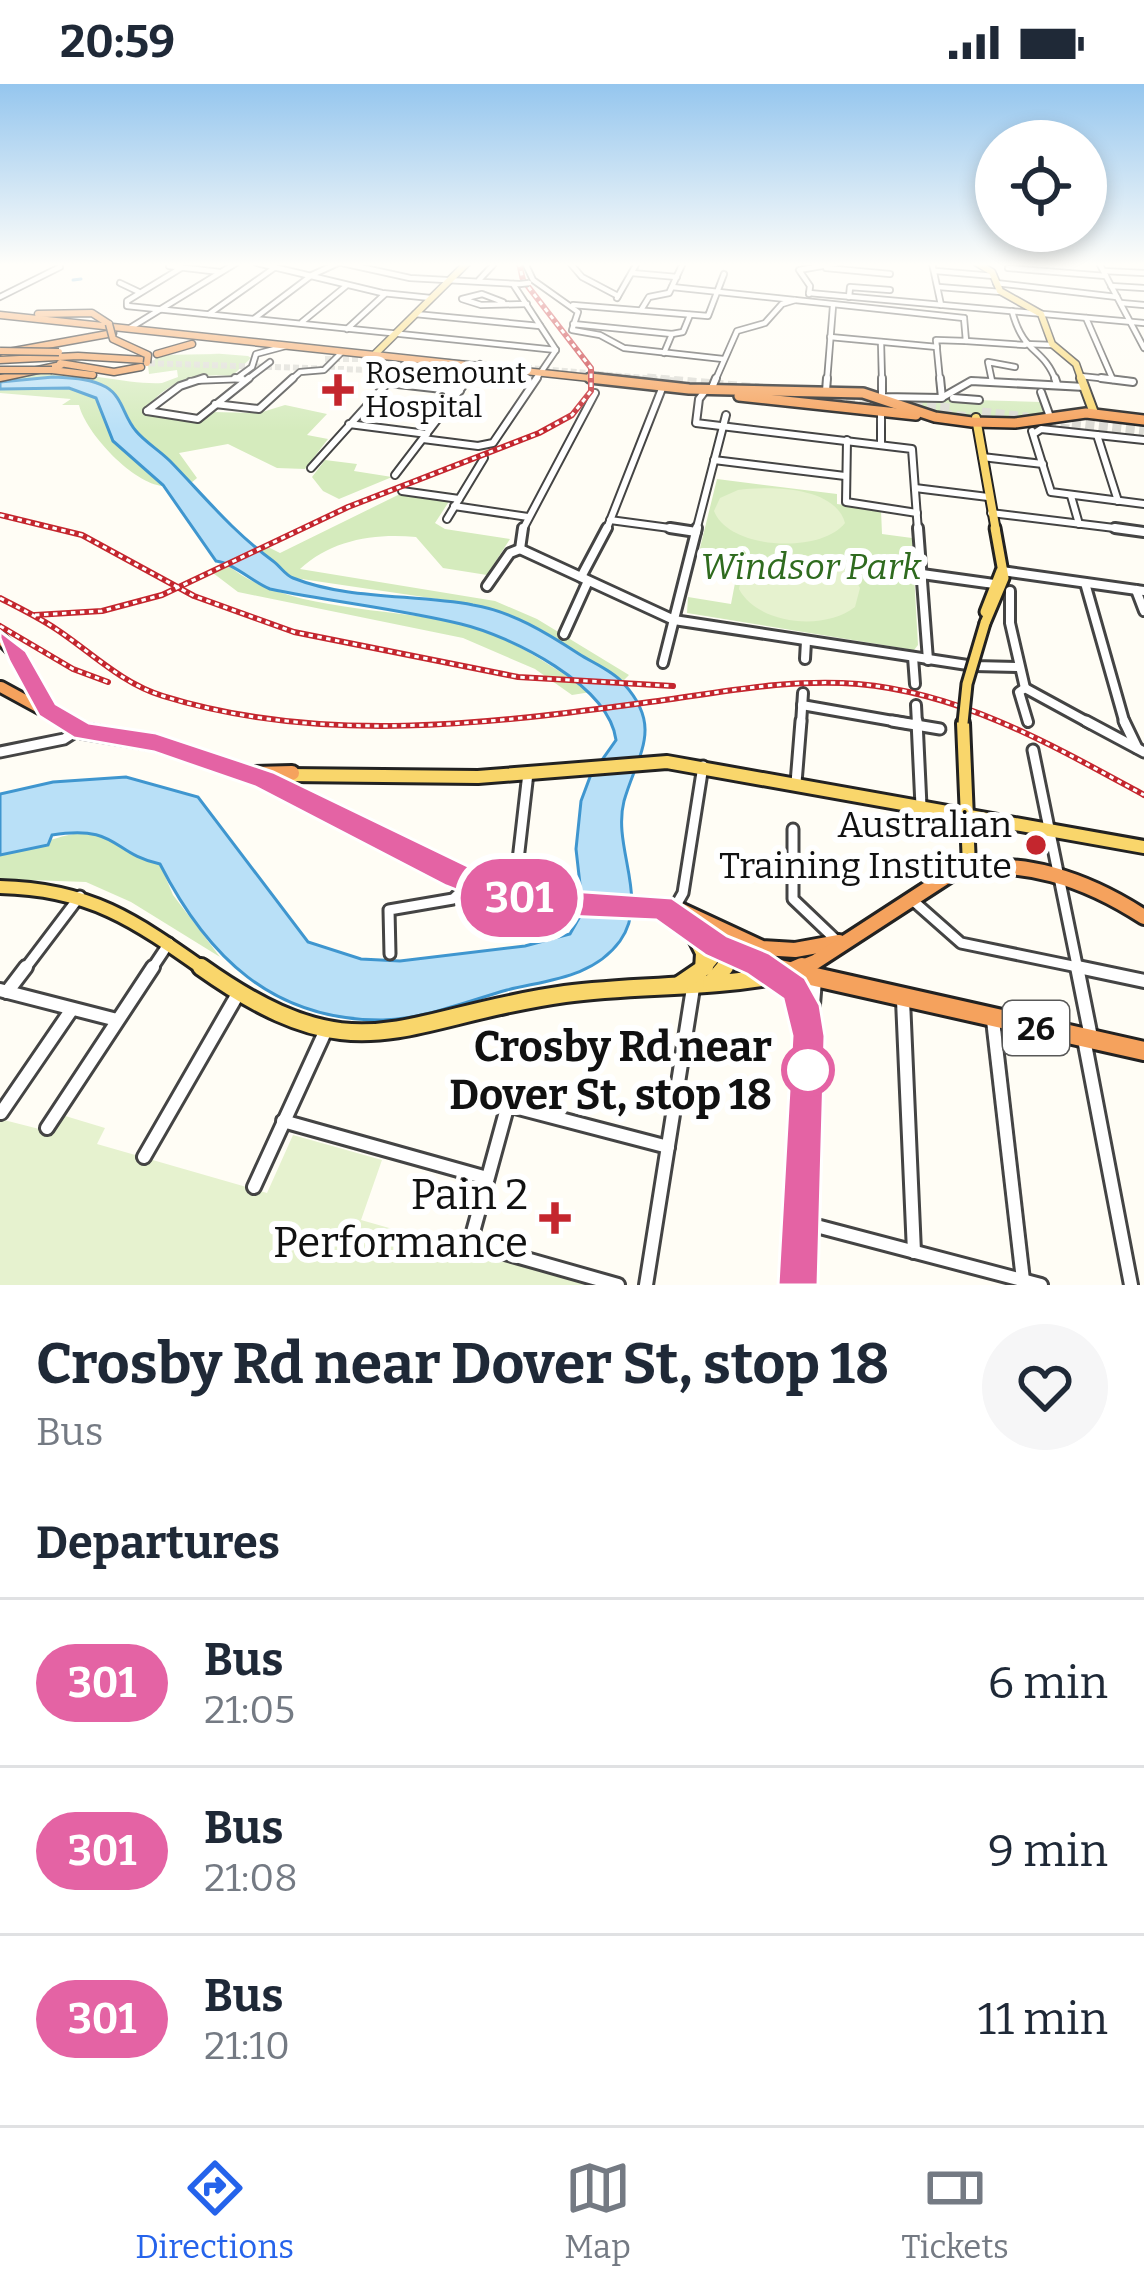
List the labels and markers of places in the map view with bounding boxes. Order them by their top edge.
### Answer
place label: Rosemount Hospital [365,355,527,425]
marker: Rosemount Hospital [322,374,354,406]
place label: Australian Training Institute [719,803,1012,888]
marker: Australian Training Institute [1023,832,1049,858]
place label: Crosby Rd near Dover St, stop 18 [449,1022,772,1120]
marker: Crosby Rd near Dover St, stop 18 [783,1045,833,1095]
place label: Pain 2 Performance [273,1170,528,1268]
marker: Pain 2 Performance [539,1202,571,1234]

